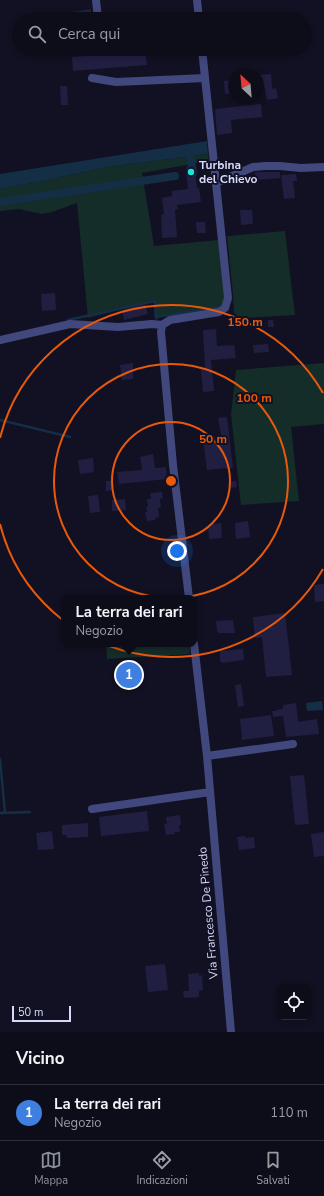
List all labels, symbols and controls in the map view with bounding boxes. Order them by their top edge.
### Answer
search box [12,12,312,56]
icon: search [26,23,48,45]
text: Cerca qui [58,24,120,44]
north arrow [228,68,264,104]
place label: Turbina del Chievo [199,157,258,187]
marker: Turbina del Chievo [186,167,196,177]
text: 150 m [227,314,263,330]
text: 100 m [236,390,272,406]
text: 50 m [199,431,227,447]
centre of rings [164,474,178,488]
your location [167,541,187,561]
popup [61,595,197,647]
text: La terra dei rari [75,602,183,622]
text: Negozio [75,622,123,640]
pin: 1 [116,660,142,690]
street label: Via Francesco De Pinedo [194,846,222,981]
map controls [276,984,312,1020]
button: locate [276,984,312,1020]
scale bar [12,1004,71,1023]
text: 50 m [18,1005,43,1020]
text: Vicino [16,1047,65,1070]
text: La terra dei rari [54,1094,161,1114]
text: 1 [25,1104,33,1122]
text: 110 m [270,1104,308,1122]
text: Negozio [54,1114,102,1132]
tab: Mappa [34,1149,68,1188]
tab: Indicazioni [136,1149,188,1188]
tab: Salvati [256,1149,290,1188]

